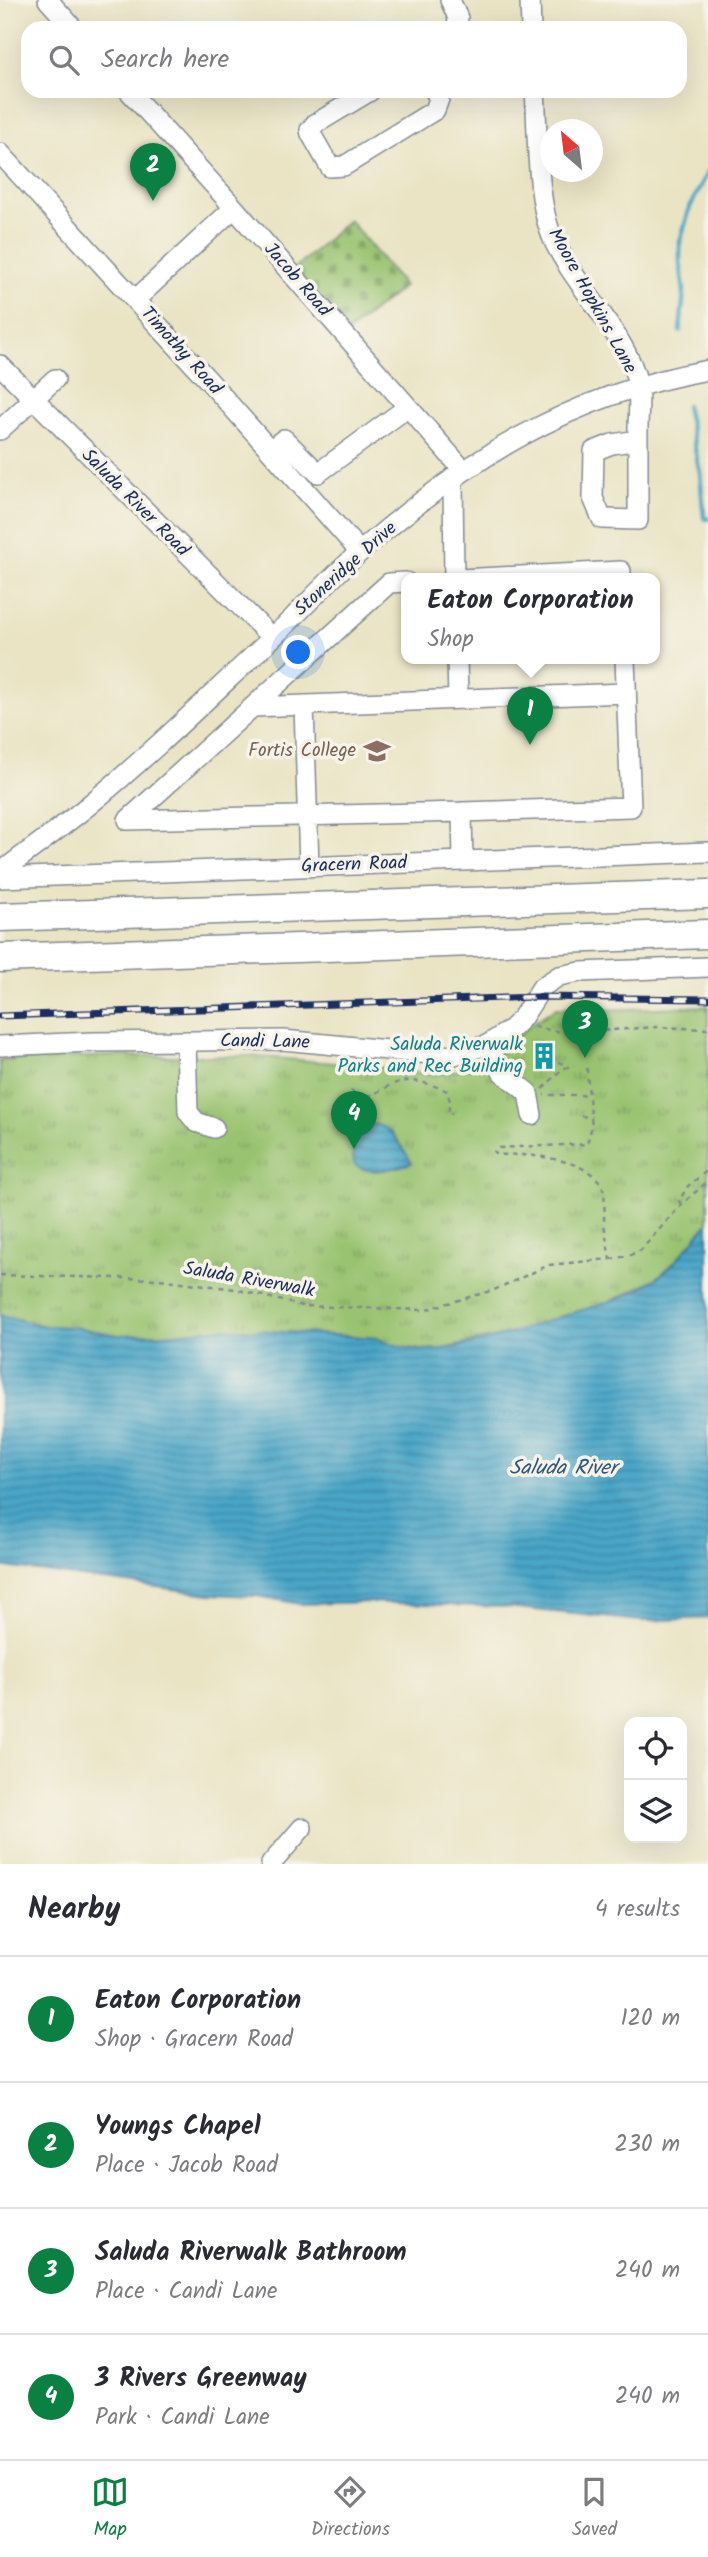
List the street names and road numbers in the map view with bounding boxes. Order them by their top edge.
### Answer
street label: Moore Hopkins Lane [540,223,645,380]
street label: Jacob Road [256,236,338,324]
street label: Timothy Road [133,300,229,403]
street label: Saluda River Road [74,442,197,565]
street label: Stoneridge Drive [288,514,405,624]
street label: Gracern Road [301,848,408,882]
street label: Candi Lane [220,1026,311,1058]
street label: Saluda Riverwalk [181,1254,317,1306]

